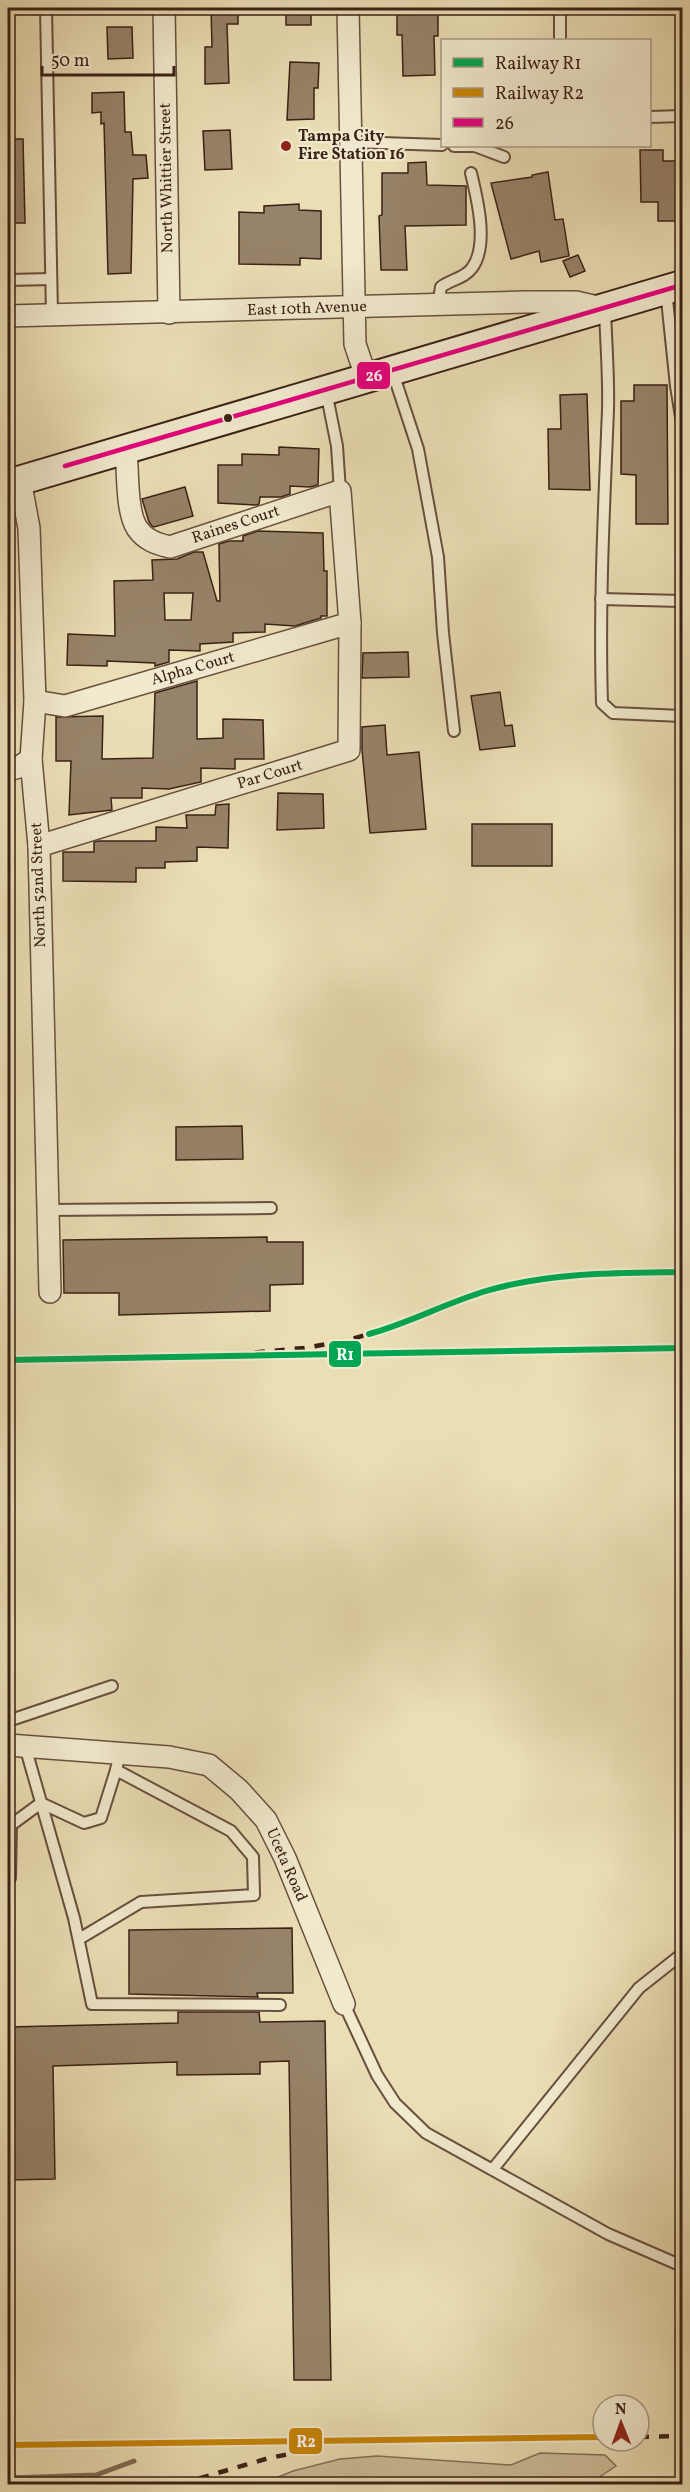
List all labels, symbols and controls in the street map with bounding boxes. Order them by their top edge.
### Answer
scale bar [42,39,174,77]
legend [441,39,651,147]
text: 50 m [51,49,90,74]
text: Railway R1 [495,52,582,77]
text: Railway R2 [495,82,584,107]
street label: North Whittier Street [155,102,179,253]
text: 26 [495,112,514,137]
place label: Tampa City Fire Station 16 [298,126,405,166]
marker: Tampa City Fire Station 16 [279,139,293,153]
street label: East 10th Avenue [247,296,367,322]
line badge: 26 [356,361,391,390]
text: 26 [365,366,383,388]
unlabelled marker [222,412,234,424]
street label: Raines Court [189,500,283,550]
street label: Alpha Court [149,646,238,691]
street label: Par Court [235,755,306,795]
street label: North 52nd Street [26,822,52,948]
line badge: R1 [328,1340,362,1368]
text: R1 [336,1345,354,1367]
street label: Uceta Road [260,1825,312,1905]
north arrow [591,2393,651,2453]
text: N [615,2399,627,2421]
line badge: R2 [288,2427,323,2455]
text: R2 [296,2432,316,2454]

